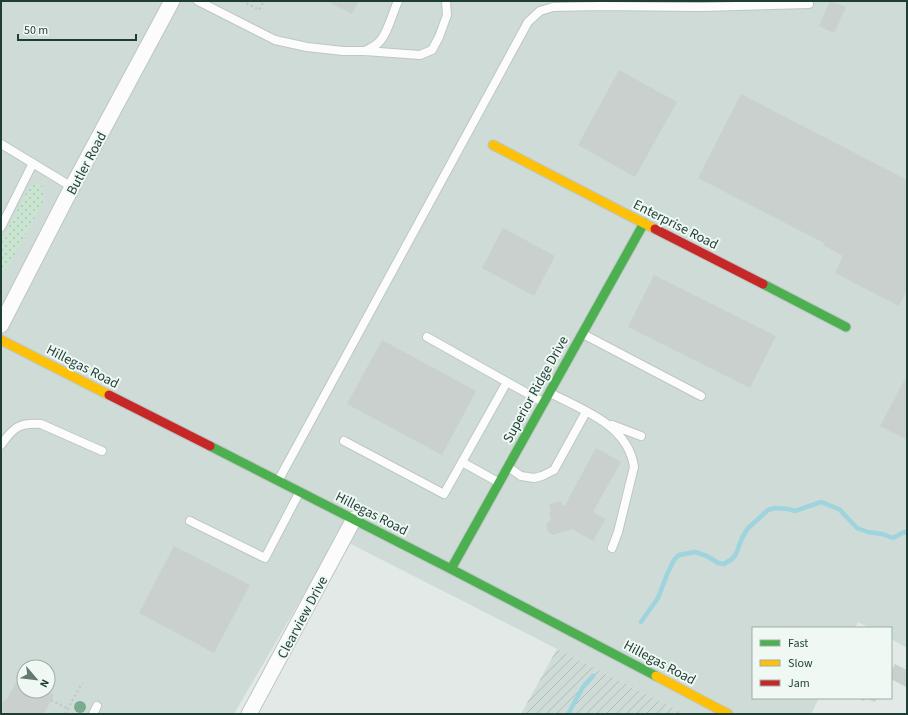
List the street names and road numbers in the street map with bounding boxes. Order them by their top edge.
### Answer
street label: Butler Road [62,128,112,199]
street label: Enterprise Road [630,195,722,255]
street label: Superior Ridge Drive [498,332,574,447]
street label: Hillegas Road [43,340,122,394]
street label: Hillegas Road [332,487,411,541]
street label: Clearview Drive [273,573,333,662]
street label: Hillegas Road [620,635,699,690]

